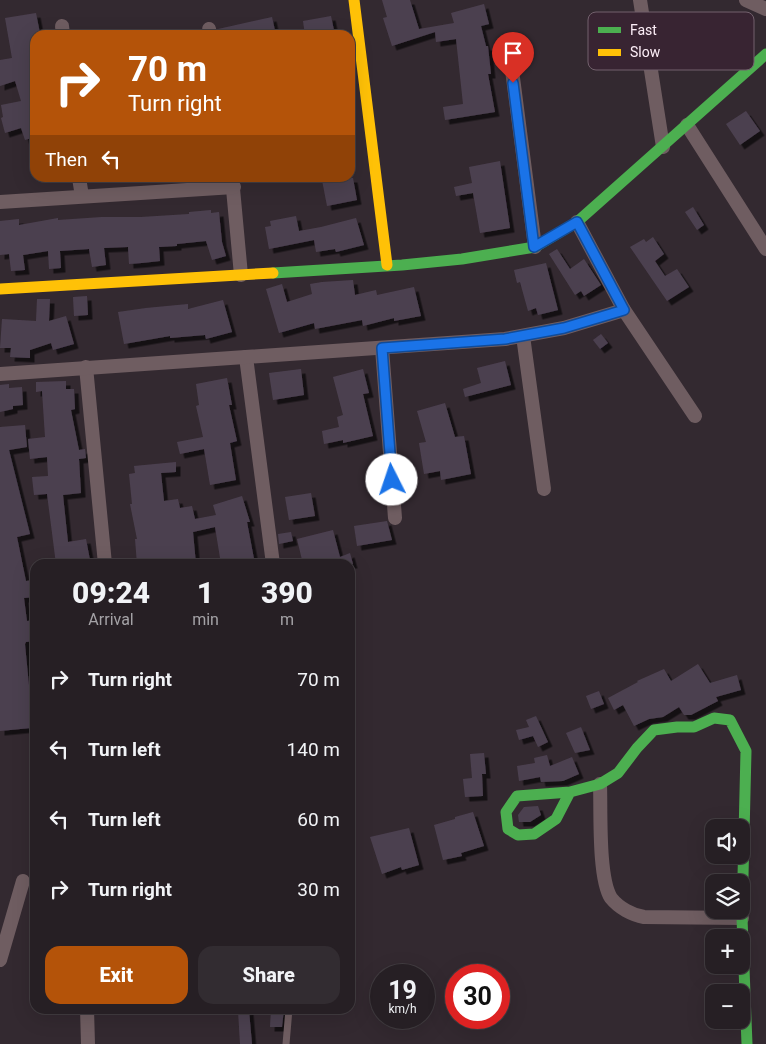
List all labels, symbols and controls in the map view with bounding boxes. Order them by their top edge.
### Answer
legend [588,12,754,70]
text: Fast [630,22,657,38]
pin [492,32,534,83]
icon: arrive [499,39,527,67]
text: Slow [630,44,661,60]
text: 70 m [128,49,207,90]
icon: right [45,50,110,115]
text: Turn right [128,91,222,116]
icon: left [97,145,125,173]
text: Then [45,148,87,171]
position arrow [365,453,417,505]
text: 09:24 [72,575,150,610]
text: 1 [197,575,214,610]
text: 390 [261,575,313,610]
text: Arrival [88,610,134,629]
text: min [192,610,219,629]
text: m [280,610,294,629]
icon: right [45,665,73,693]
text: Turn right [88,668,172,691]
text: 70 m [297,668,340,691]
icon: left [45,735,73,763]
text: Turn left [88,738,161,761]
text: 140 m [287,738,340,761]
icon: left [45,805,73,833]
text: Turn left [88,808,161,831]
text: 60 m [297,808,340,831]
map controls [705,819,750,1029]
button: sound [705,819,750,864]
button: layers [705,874,750,919]
icon: right [45,875,73,903]
text: Turn right [88,878,172,901]
text: 30 m [297,878,340,901]
button: + [705,929,750,974]
button: Exit [45,946,188,1004]
button: Share [198,946,340,1004]
speed limit sign: 30 [445,964,510,1029]
text: 19 [388,976,417,1005]
button: − [705,984,750,1029]
text: km/h [388,1002,417,1016]

